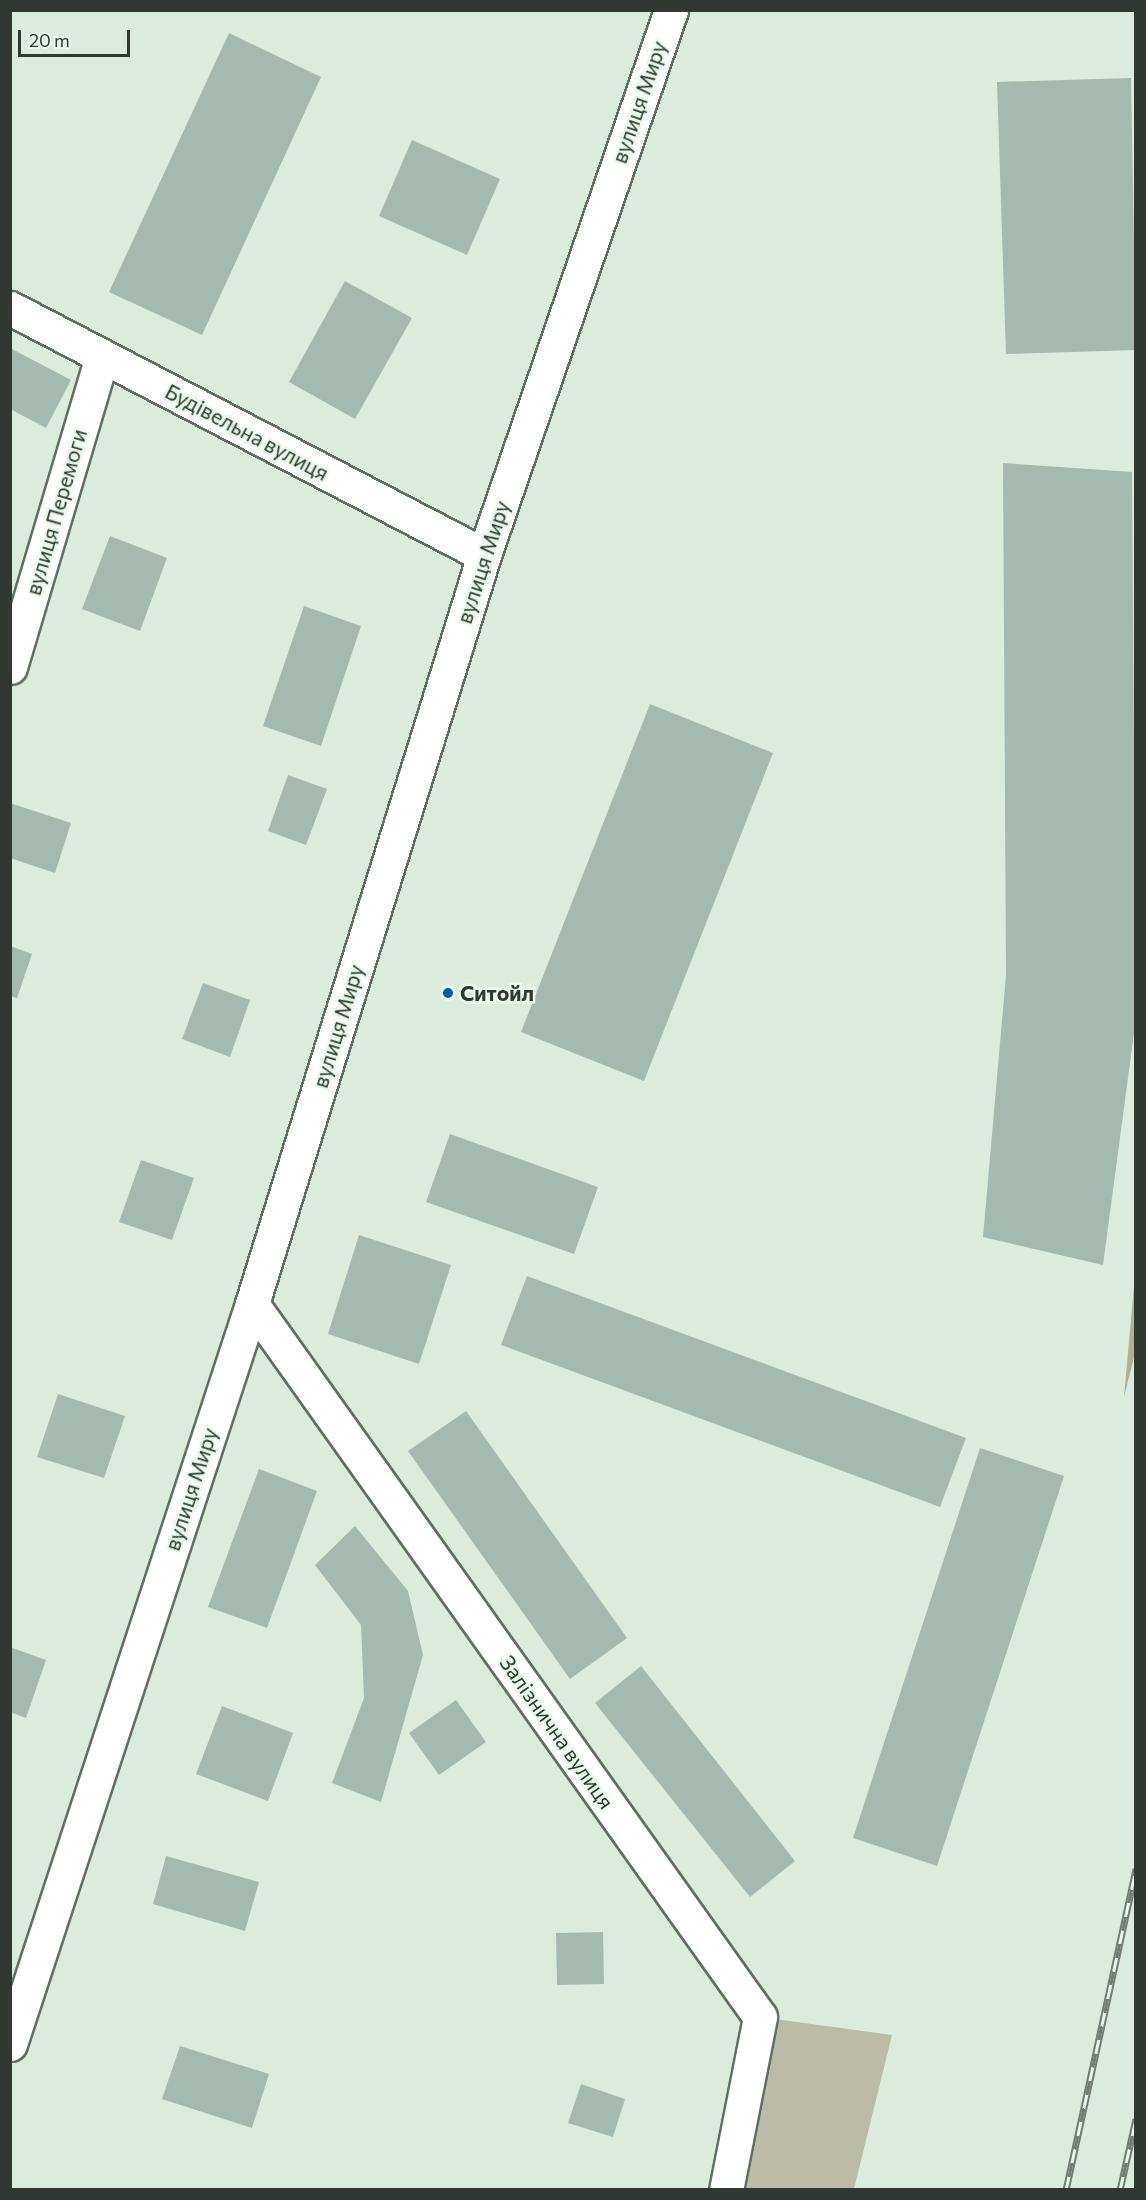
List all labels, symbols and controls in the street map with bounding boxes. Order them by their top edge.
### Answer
scale bar [21,18,134,56]
text: 20 m [29,29,70,51]
street label: вулиця Миру [606,38,672,166]
street label: Будівельна вулиця [161,378,333,486]
street label: вулиця Перемоги [20,426,92,598]
street label: вулиця Миру [451,497,515,627]
street label: вулиця Миру [307,961,369,1091]
place label: Ситойл [460,980,534,1006]
marker: Ситойл [441,986,455,1000]
street label: вулиця Миру [159,1424,223,1554]
street label: Залізнична вулиця [495,1651,619,1813]

